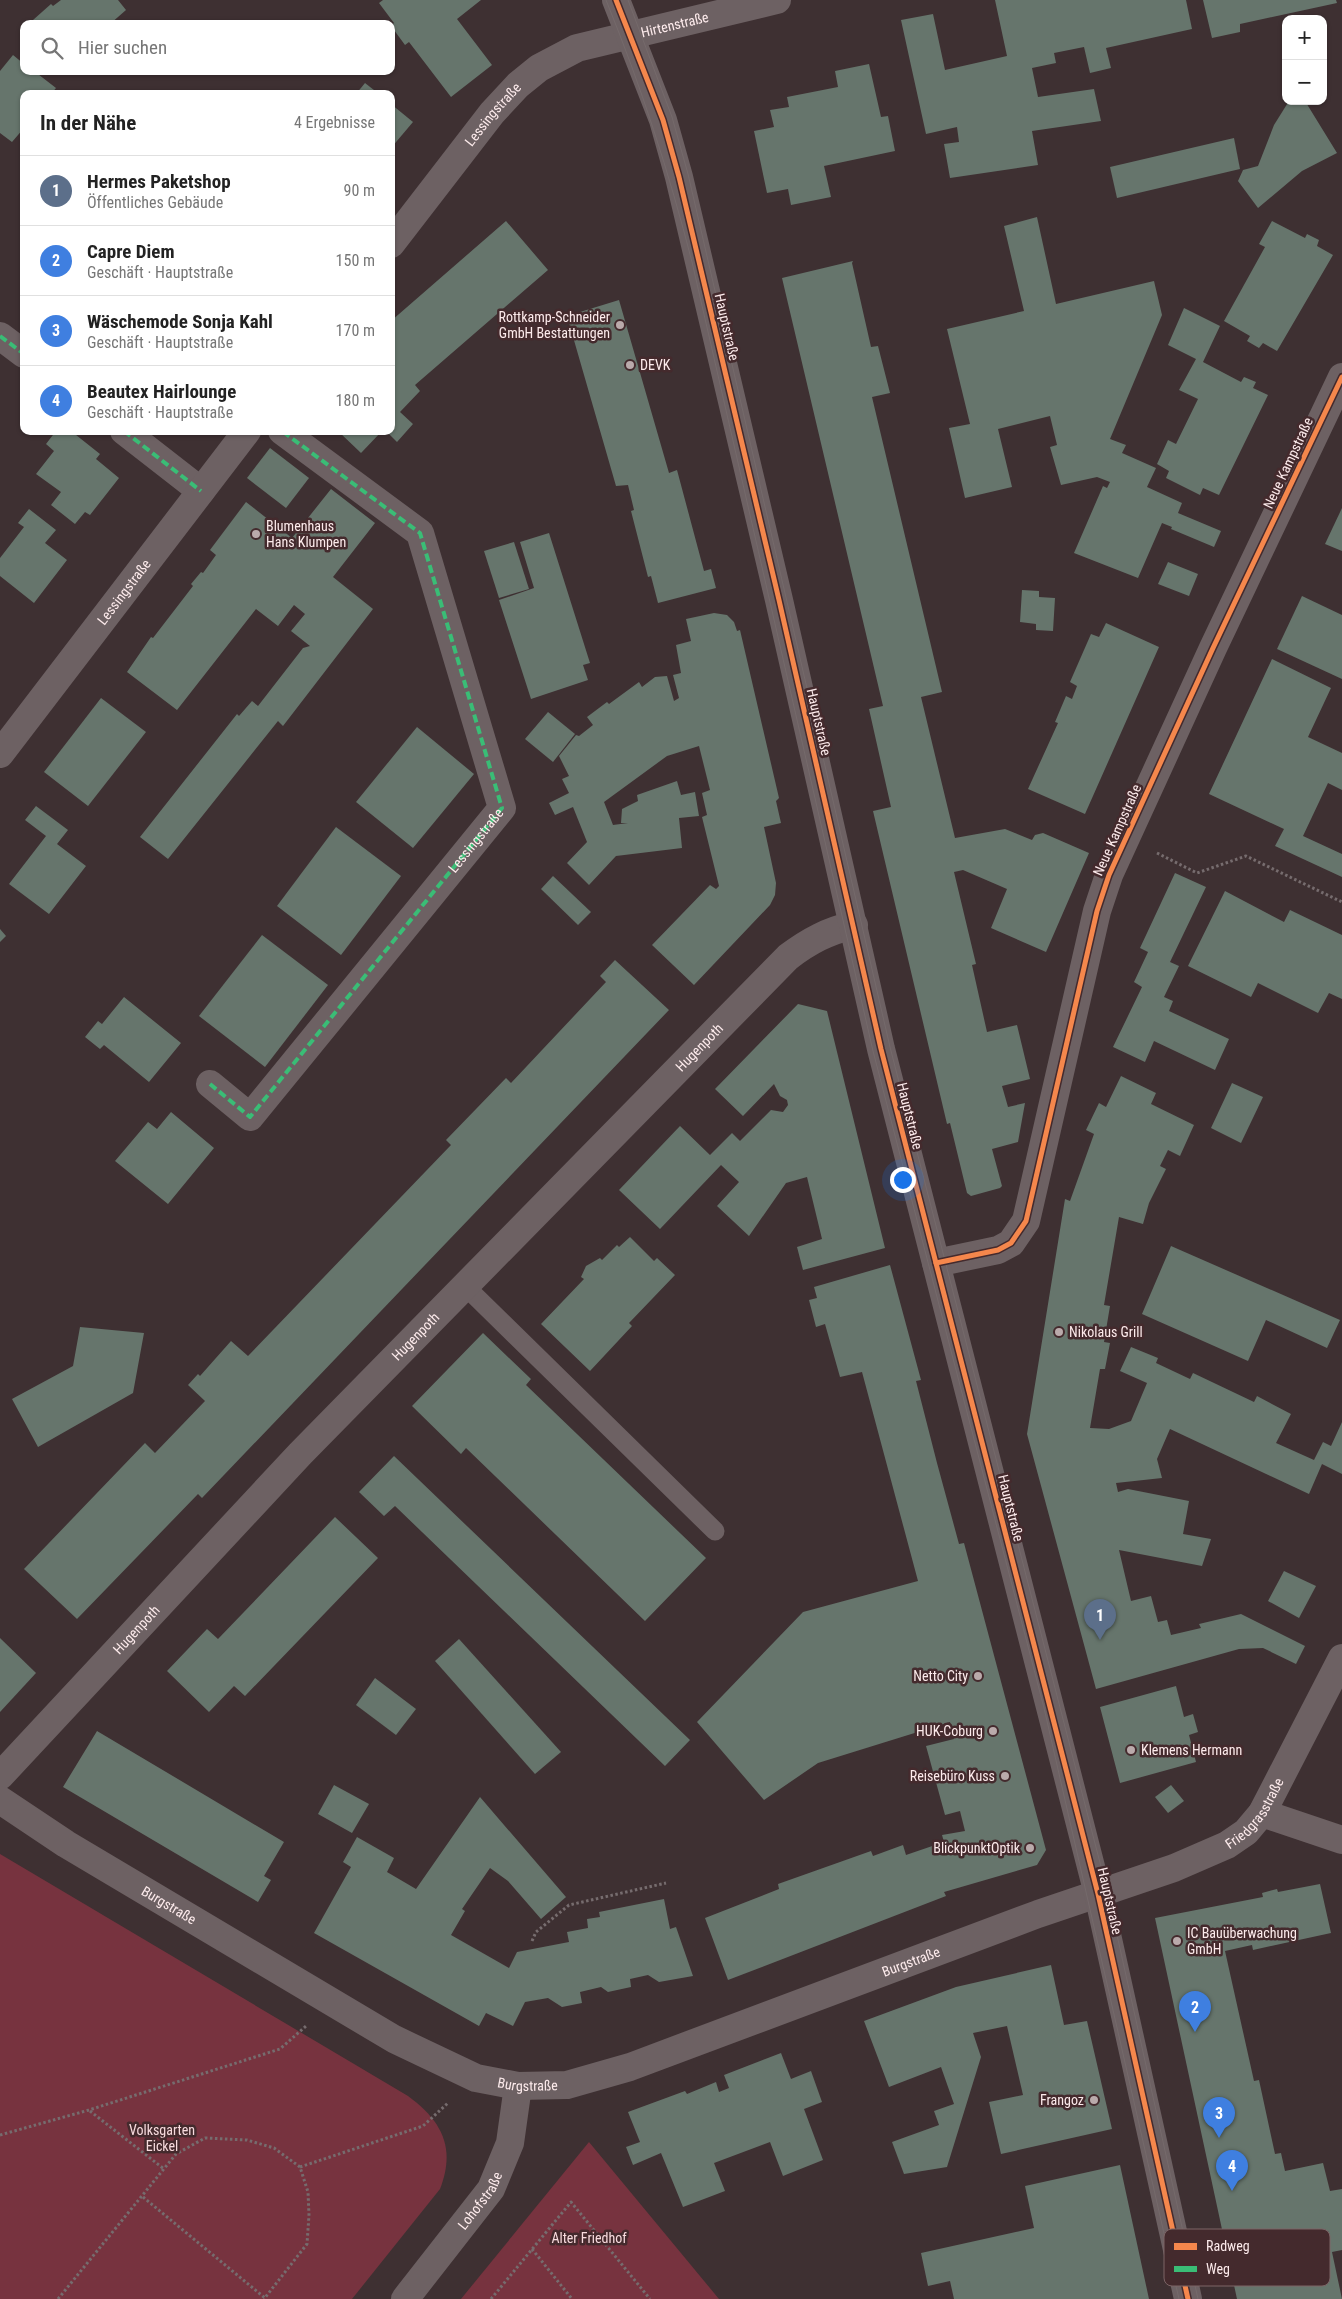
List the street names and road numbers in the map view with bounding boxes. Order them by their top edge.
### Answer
street label: Hirtenstraße [639,9,711,40]
street label: Lessingstraße [462,79,524,149]
street label: Hauptstraße [712,292,743,362]
street label: Neue Kampstraße [1260,415,1316,511]
street label: Lessingstraße [94,556,154,628]
street label: Hauptstraße [804,687,835,757]
street label: Neue Kampstraße [1090,781,1145,878]
street label: Lessingstraße [445,805,507,876]
street label: Hugenpoth [672,1020,726,1075]
street label: Hauptstraße [894,1081,926,1151]
street label: Hugenpoth [389,1309,442,1364]
street label: Hauptstraße [995,1473,1027,1543]
street label: Hugenpoth [110,1602,163,1657]
street label: Friedgrasstraße [1222,1775,1287,1852]
street label: Hauptstraße [1095,1866,1126,1936]
street label: Burgstraße [139,1883,199,1928]
street label: Burgstraße [880,1943,943,1980]
street label: Burgstraße [496,2074,558,2094]
street label: Lohofstraße [454,2169,505,2233]

